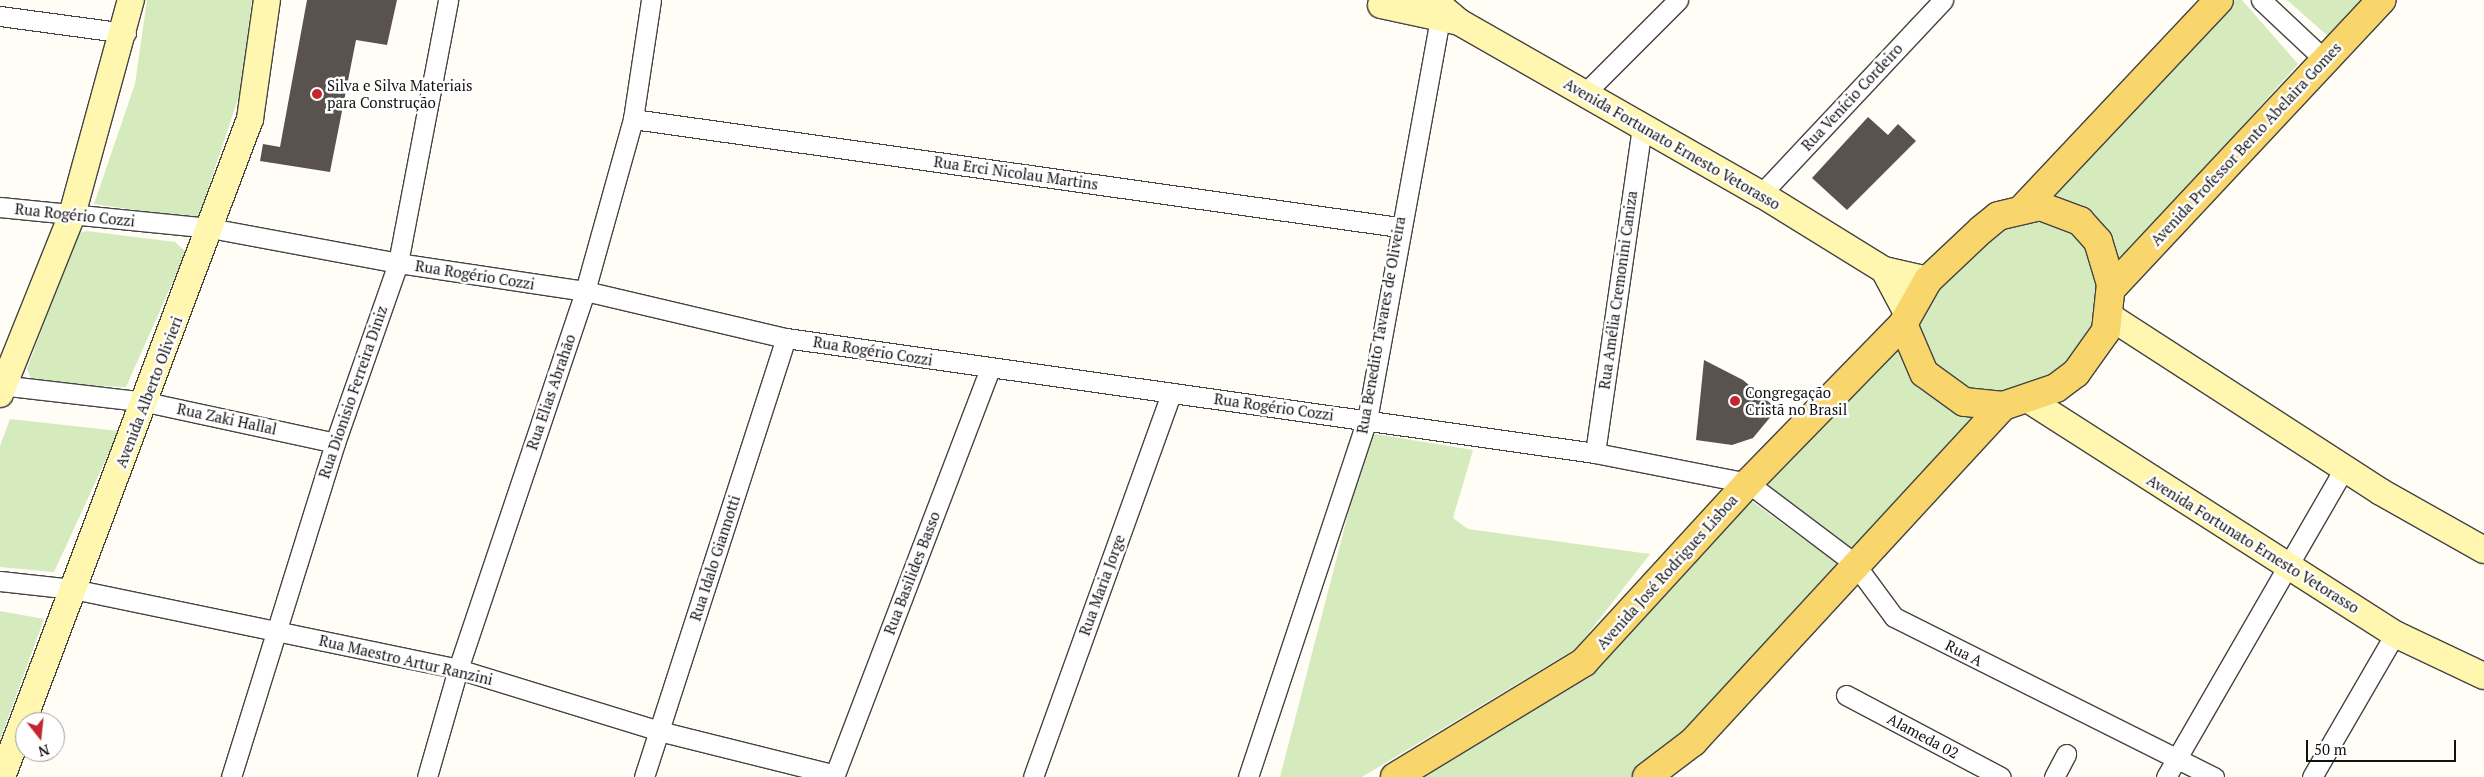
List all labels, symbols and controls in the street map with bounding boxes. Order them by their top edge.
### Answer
street label: Rua Venício Cordeiro [1798,39,1906,155]
street label: Avenida Professor Bento Abelaira Gomes [2147,39,2345,249]
street label: Avenida Fortunato Ernesto Vetorasso [1560,74,1784,214]
place label: Silva e Silva Materiais para Construção [327,76,473,111]
marker: Silva e Silva Materiais para Construção [311,88,323,100]
street label: Rua Erci Nicolau Martins [933,153,1099,193]
street label: Rua Amélia Cremonini Caniza [1595,189,1641,391]
street label: Rua Rogério Cozzi [14,200,136,230]
street label: Rua Benedito Tavares de Oliveira [1353,215,1409,435]
street label: Rua Rogério Cozzi [414,257,536,293]
street label: Rua Dionisio Ferreira Diniz [315,303,391,481]
street label: Avenida Alberto Olivieri [112,314,186,470]
street label: Rua Elias Abrahão [523,332,579,452]
street label: Rua Rogério Cozzi [812,333,934,369]
place label: Congregação Cristã no Brasil [1745,383,1847,418]
street label: Rua Rogério Cozzi [1213,390,1335,424]
marker: Congregação Cristã no Brasil [1729,395,1741,407]
street label: Rua Zaki Hallal [175,400,279,438]
street label: Avenida Fortunato Ernesto Vetorasso [2143,471,2363,617]
street label: Avenida José Rodrigues Lisboa [1593,491,1741,653]
street label: Rua Idalo Giannotti [686,493,744,623]
street label: Rua Basilides Basso [880,509,944,637]
street label: Rua Maria Jorge [1075,532,1129,638]
street label: Rua Maestro Artur Ranzini [317,631,495,689]
street label: Rua A [1942,636,1986,670]
street label: Alameda 02 [1884,710,1962,762]
north arrow [15,712,65,762]
scale bar [2309,730,2459,762]
text: 50 m [2314,739,2347,759]
text: N [36,740,52,762]

